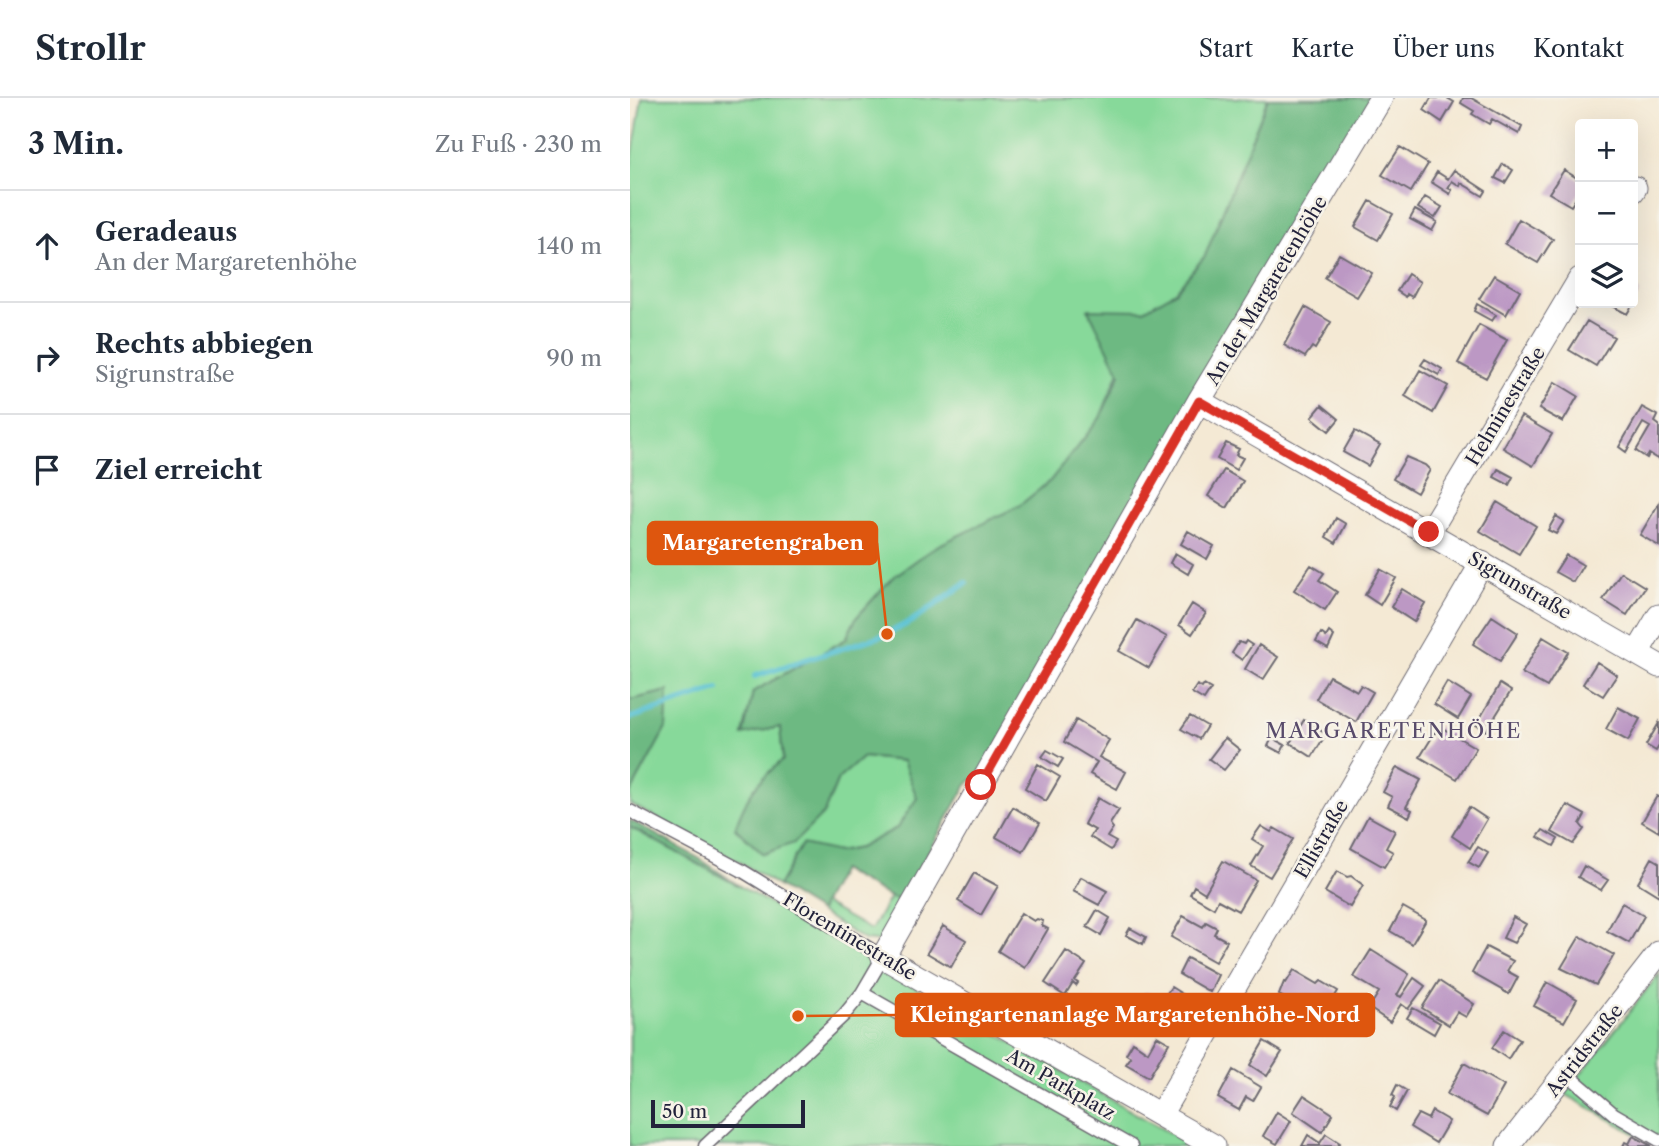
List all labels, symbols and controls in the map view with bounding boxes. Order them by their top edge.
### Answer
text: Strollr [35,28,146,69]
text: Start [1199,34,1253,63]
text: Karte [1291,34,1354,63]
text: Über uns [1392,34,1495,63]
text: Kontakt [1533,34,1624,63]
map controls [1575,119,1638,308]
button: + [1575,119,1638,182]
text: 3 Min. [28,125,124,162]
text: Zu Fuß · 230 m [435,130,602,158]
button: − [1575,182,1638,245]
street label: An der Margaretenhöhe [1200,191,1332,390]
text: Geradeaus [95,216,237,248]
icon: ahead [28,227,66,265]
text: 140 m [537,232,602,260]
button: layers [1575,245,1638,308]
text: An der Margaretenhöhe [95,248,357,276]
text: Rechts abbiegen [95,328,313,360]
icon: right [28,339,66,377]
street label: Helminestraße [1461,343,1550,470]
text: 90 m [546,344,602,372]
text: Sigrunstraße [95,360,235,388]
icon: arrive [28,451,66,489]
text: Ziel erreicht [95,454,262,486]
route end [1413,516,1444,547]
callout: Margaretengraben [648,522,877,564]
text: Margaretengraben [662,530,864,555]
street label: Sigrunstraße [1464,547,1575,624]
district label: MARGARETENHÖHE [1266,718,1522,743]
route start [965,769,996,800]
street label: Ellistraße [1290,796,1353,883]
street label: Florentinestraße [779,888,921,985]
callout: Kleingartenanlage Margaretenhöhe-Nord [896,994,1374,1036]
street label: Astridstraße [1541,999,1628,1102]
text: Kleingartenanlage Margaretenhöhe-Nord [910,1002,1360,1027]
street label: Am Parkplatz [1001,1043,1119,1125]
scale bar [651,1097,805,1129]
text: 50 m [662,1100,707,1123]

